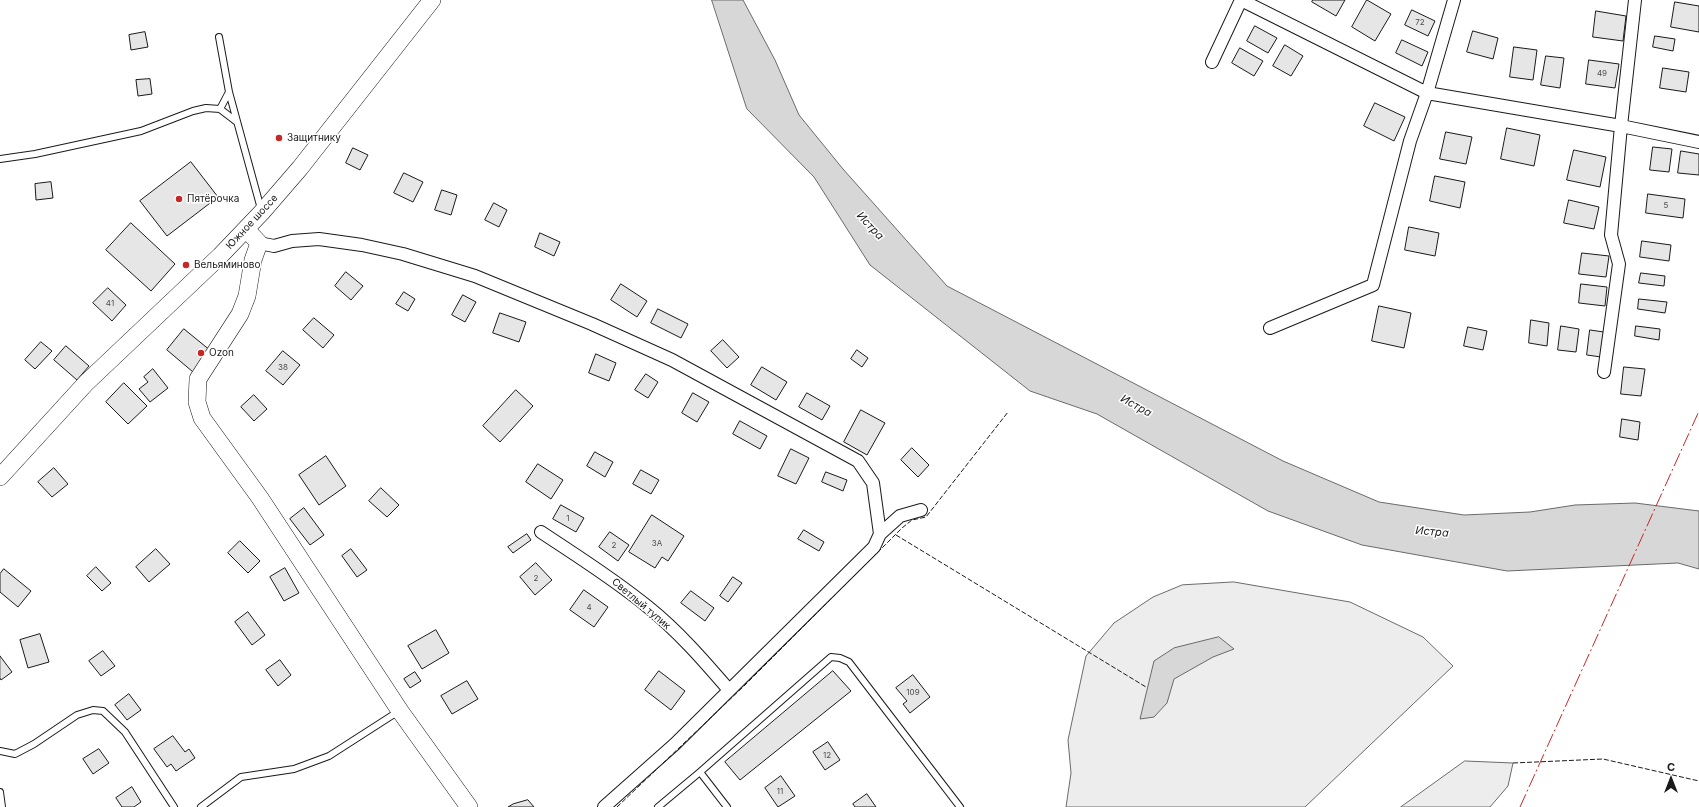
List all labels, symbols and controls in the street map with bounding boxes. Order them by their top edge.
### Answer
house number: 72 [1415,18,1425,28]
house number: 49 [1597,69,1607,79]
place label: Защитнику [287,132,341,144]
marker: Защитнику [274,133,284,143]
street label: Южное шоссе [224,192,280,252]
place label: Пятёрочка [187,193,239,205]
marker: Пятёрочка [174,194,184,204]
house number: 5 [1664,201,1668,211]
water label: Истра [854,209,886,243]
place label: Вельяминово [194,259,260,271]
marker: Вельяминово [181,260,191,270]
house number: 41 [106,299,114,309]
place label: Ozon [209,347,234,359]
marker: Ozon [196,348,206,358]
house number: 38 [278,363,288,373]
water label: Истра [1118,392,1154,420]
house number: 1 [566,514,570,524]
water label: Истра [1415,524,1449,540]
house number: 3А [652,539,662,549]
house number: 2 [612,541,616,551]
house number: 2 [534,574,538,584]
street label: Светлый тупик [609,576,673,632]
house number: 4 [586,603,592,613]
house number: 109 [906,688,920,698]
house number: 12 [823,751,831,761]
north arrow [1651,759,1691,799]
text: С [1667,760,1675,774]
house number: 11 [777,787,783,797]

